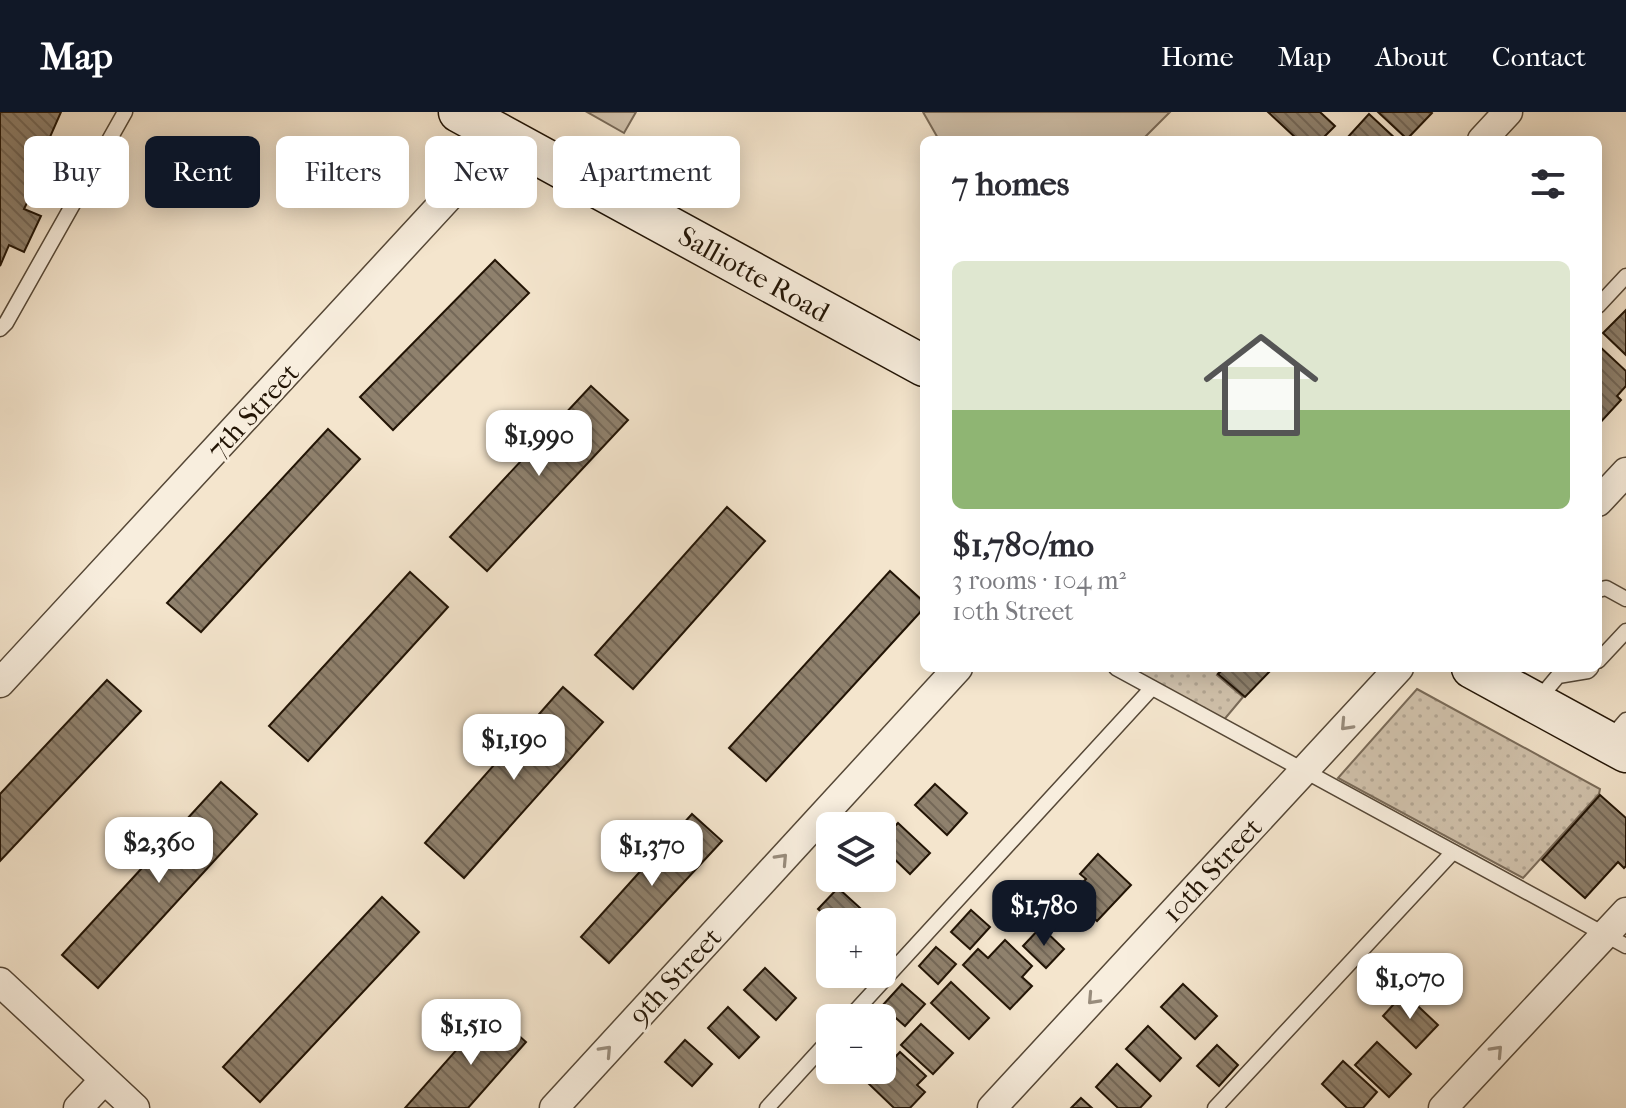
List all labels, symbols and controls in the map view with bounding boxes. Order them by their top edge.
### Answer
text: Map [40,34,113,79]
text: Home [1161,40,1234,73]
text: Map [1278,40,1331,73]
text: About [1375,40,1448,73]
text: Contact [1492,40,1586,73]
chip: Buy [24,136,129,208]
chip: Rent [145,136,260,208]
chip: Filters [276,136,409,208]
chip: New [425,136,537,208]
chip: Apartment [553,136,740,208]
icon: filters [1526,162,1570,206]
text: 7 homes [952,164,1069,204]
street label: Salliotte Road [673,219,836,329]
icon: home [1189,313,1333,457]
street label: 7th Street [200,356,306,466]
pin: $1,990 [474,410,604,478]
text: $1,990 [504,420,574,451]
text: $1,780/mo [952,525,1094,565]
text: 3 rooms · 104 m² [952,565,1126,596]
text: 10th Street [952,596,1074,627]
pin: $1,190 [449,714,579,782]
one-way arrow [1340,716,1355,730]
text: $1,190 [481,724,547,755]
street label: 10th Street [1155,811,1269,929]
map controls [816,812,896,1084]
button: layers [816,812,896,892]
pin: $2,360 [94,817,224,885]
pin: $1,370 [587,820,717,888]
text: $2,360 [123,827,195,858]
text: $1,370 [619,830,685,861]
one-way arrow [773,854,788,868]
pin: $1,780 [979,880,1109,948]
text: $1,780 [1010,890,1078,921]
button: + [816,908,896,988]
street label: 9th Street [622,921,728,1031]
pin: $1,070 [1345,953,1475,1021]
text: $1,070 [1375,963,1445,994]
one-way arrow [1089,989,1103,1004]
pin: $1,510 [406,999,536,1067]
button: − [816,1004,896,1084]
text: $1,510 [440,1009,502,1040]
one-way arrow [597,1045,611,1060]
one-way arrow [1487,1046,1502,1060]

